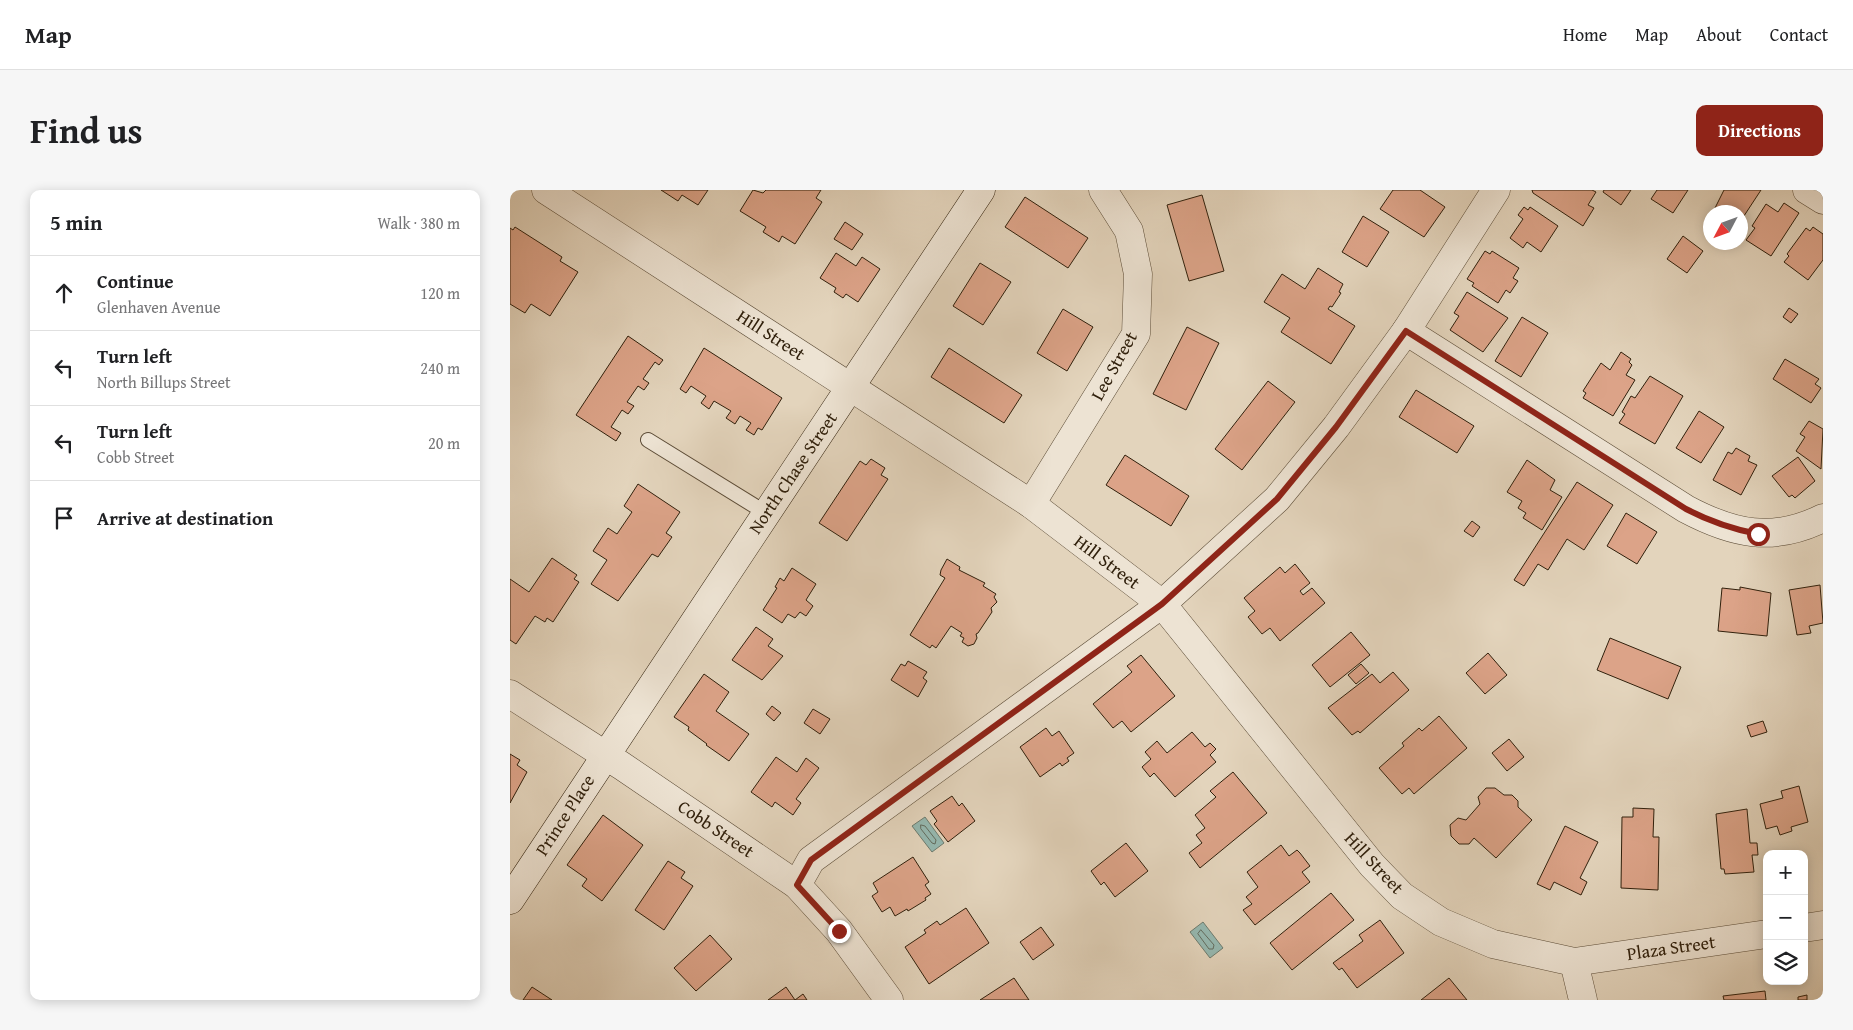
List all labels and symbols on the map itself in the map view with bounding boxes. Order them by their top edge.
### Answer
north arrow [1703,205,1748,250]
street label: Hill Street [732,302,811,367]
street label: Lee Street [1084,326,1144,405]
street label: North Chase Street [742,406,844,539]
route start [1747,523,1770,546]
street label: Hill Street [1069,528,1147,596]
street label: Prince Place [528,769,601,861]
street label: Cobb Street [673,793,760,864]
street label: Hill Street [1338,825,1411,900]
route end [828,920,851,943]
street label: Plaza Street [1625,928,1718,967]

